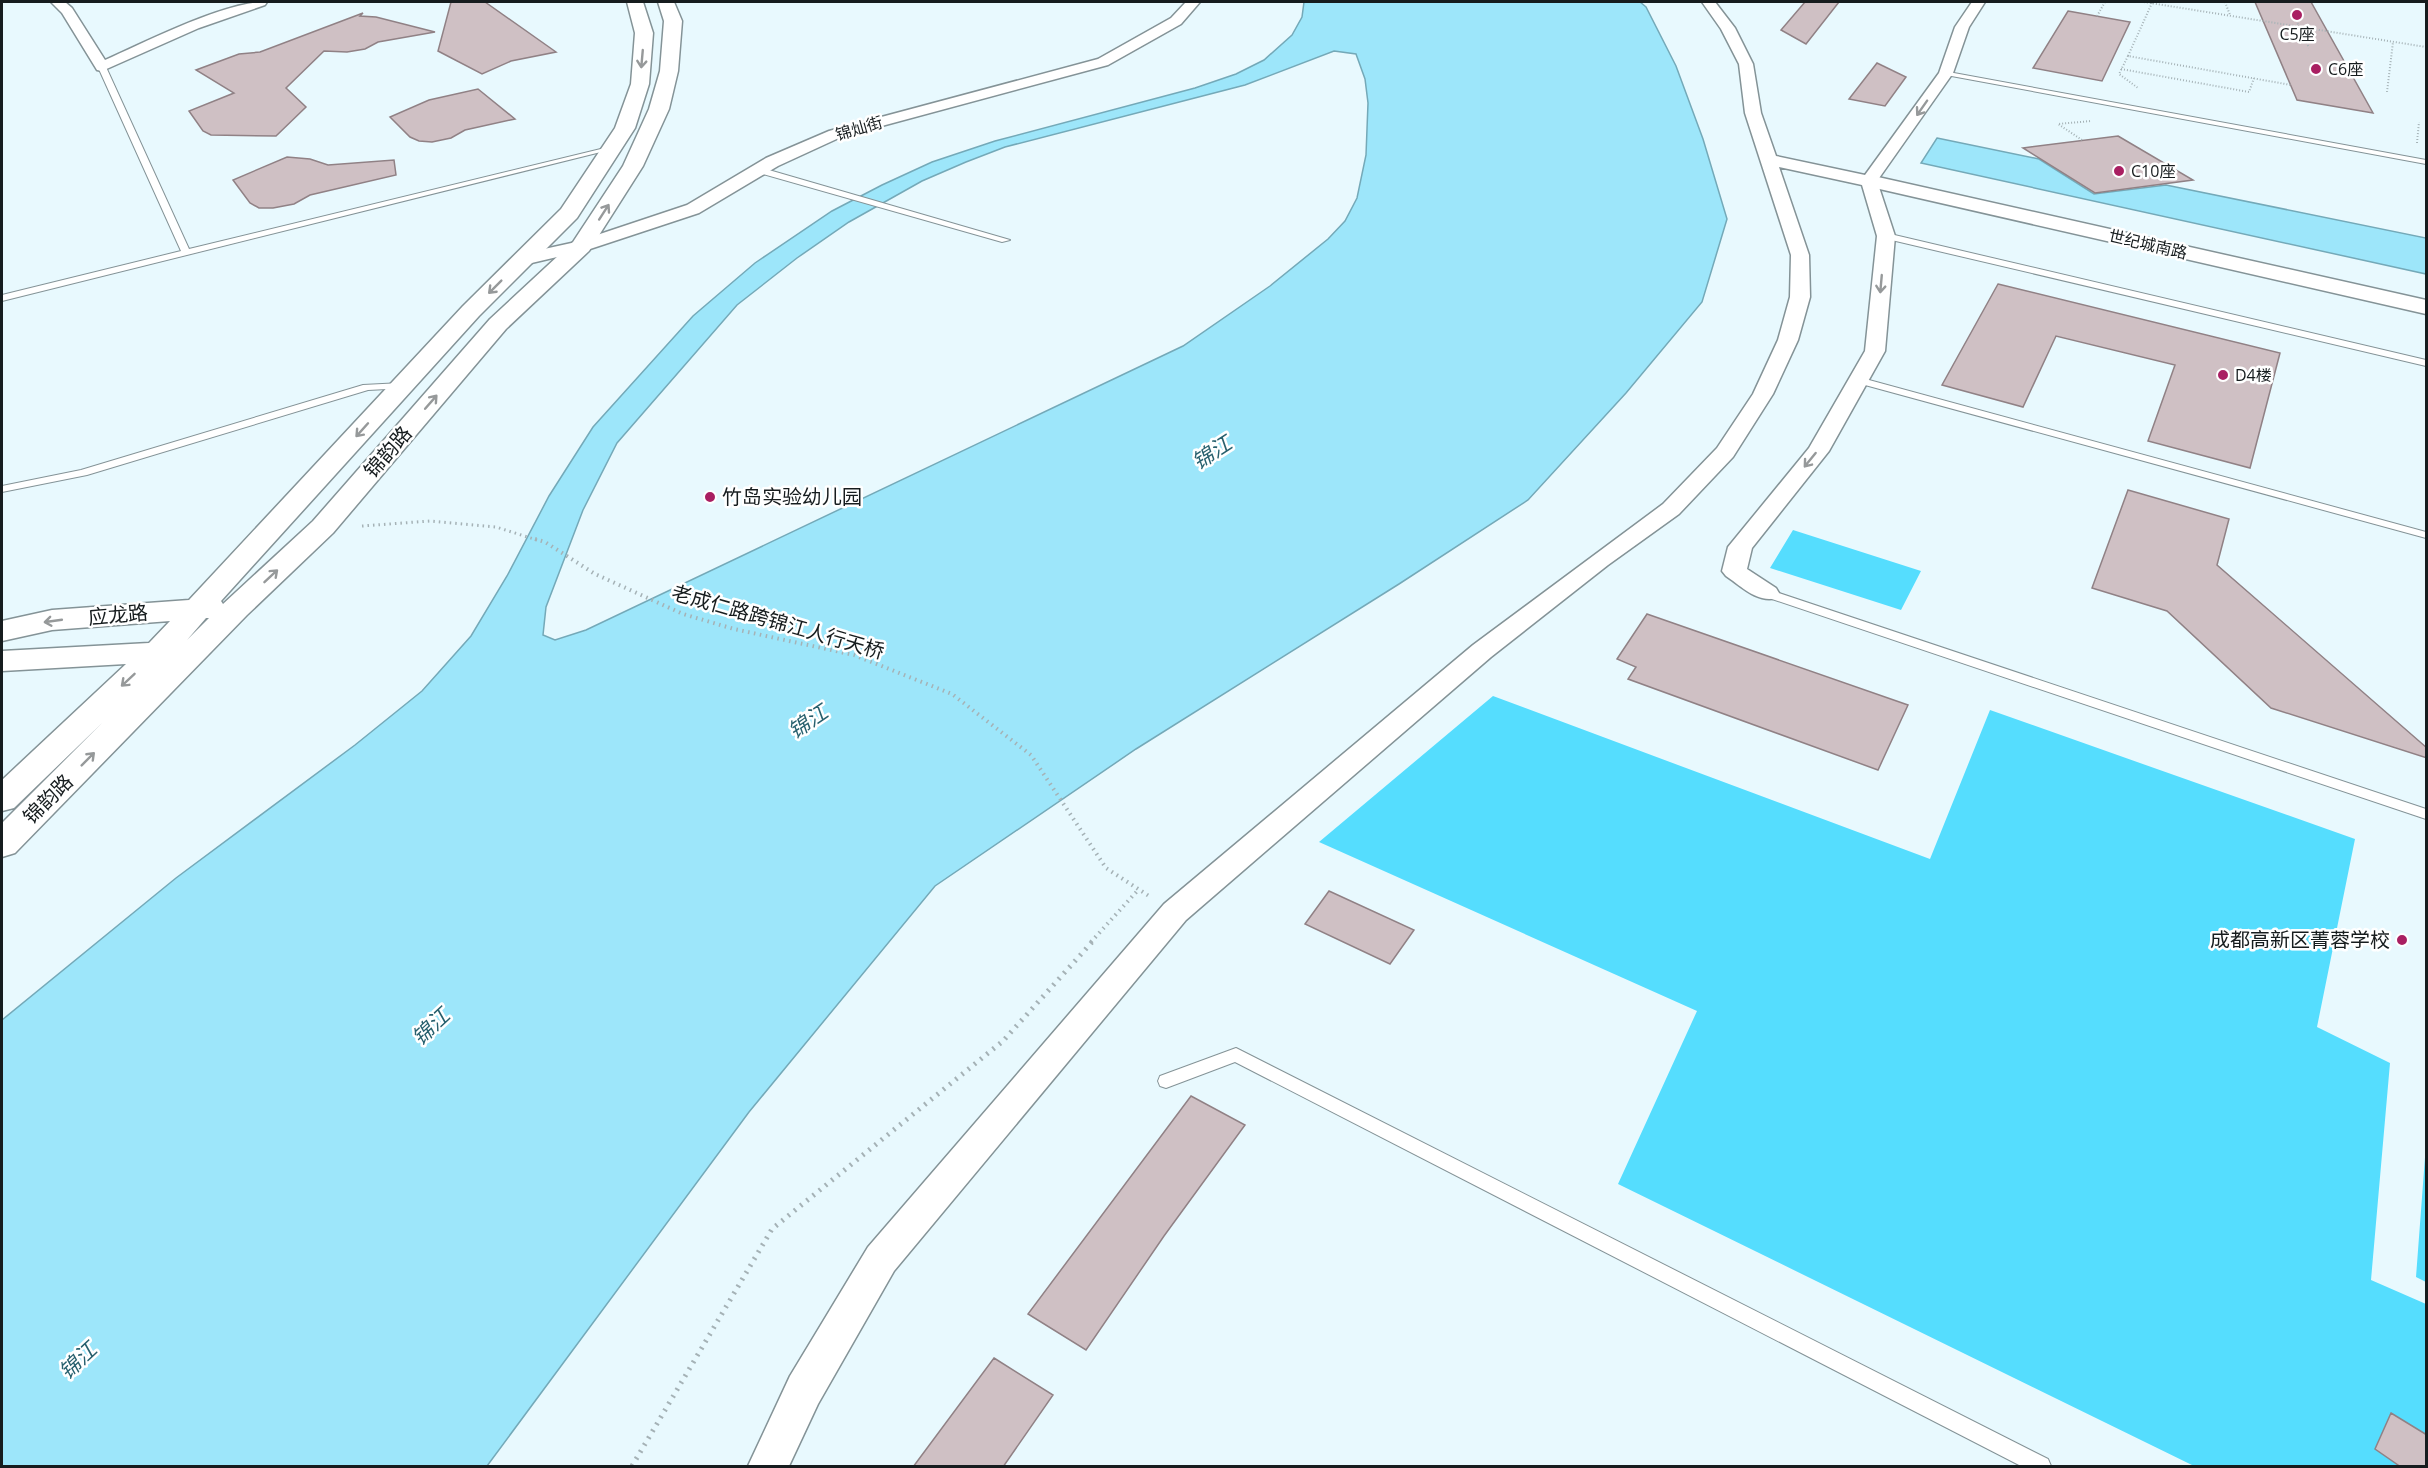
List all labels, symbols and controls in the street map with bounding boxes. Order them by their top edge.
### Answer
marker: C5座 [2290,8,2304,22]
place label: C5座 [2279,23,2315,45]
one-way arrow [636,48,647,68]
place label: C6座 [2328,58,2363,80]
marker: C6座 [2309,62,2323,76]
one-way arrow [1915,99,1927,116]
street label: 锦灿街 [833,111,885,145]
place label: C10座 [2131,160,2175,182]
marker: C10座 [2112,164,2126,178]
one-way arrow [598,204,610,221]
street label: 世纪城南路 [2107,224,2189,264]
one-way arrow [1875,273,1886,293]
one-way arrow [487,280,502,295]
place label: D4楼 [2235,364,2272,386]
marker: D4楼 [2216,368,2230,382]
one-way arrow [424,395,438,410]
street label: 锦韵路 [358,420,417,483]
one-way arrow [355,422,369,437]
water label: 锦江 [1186,428,1238,475]
one-way arrow [1804,452,1817,468]
place label: 竹岛实验幼儿园 [722,483,862,510]
marker: 竹岛实验幼儿园 [703,490,717,504]
one-way arrow [263,569,278,584]
street label: 老成仁路跨锦江人行天桥 [669,578,888,665]
street label: 应龙路 [87,598,149,631]
one-way arrow [43,615,63,626]
one-way arrow [121,673,136,687]
water label: 锦江 [782,697,834,745]
one-way arrow [81,751,96,766]
street label: 锦韵路 [17,768,78,829]
place label: 成都高新区菁蓉学校 [2210,926,2390,953]
marker: 成都高新区菁蓉学校 [2395,933,2409,947]
water label: 锦江 [405,1000,457,1051]
water label: 锦江 [52,1334,104,1385]

